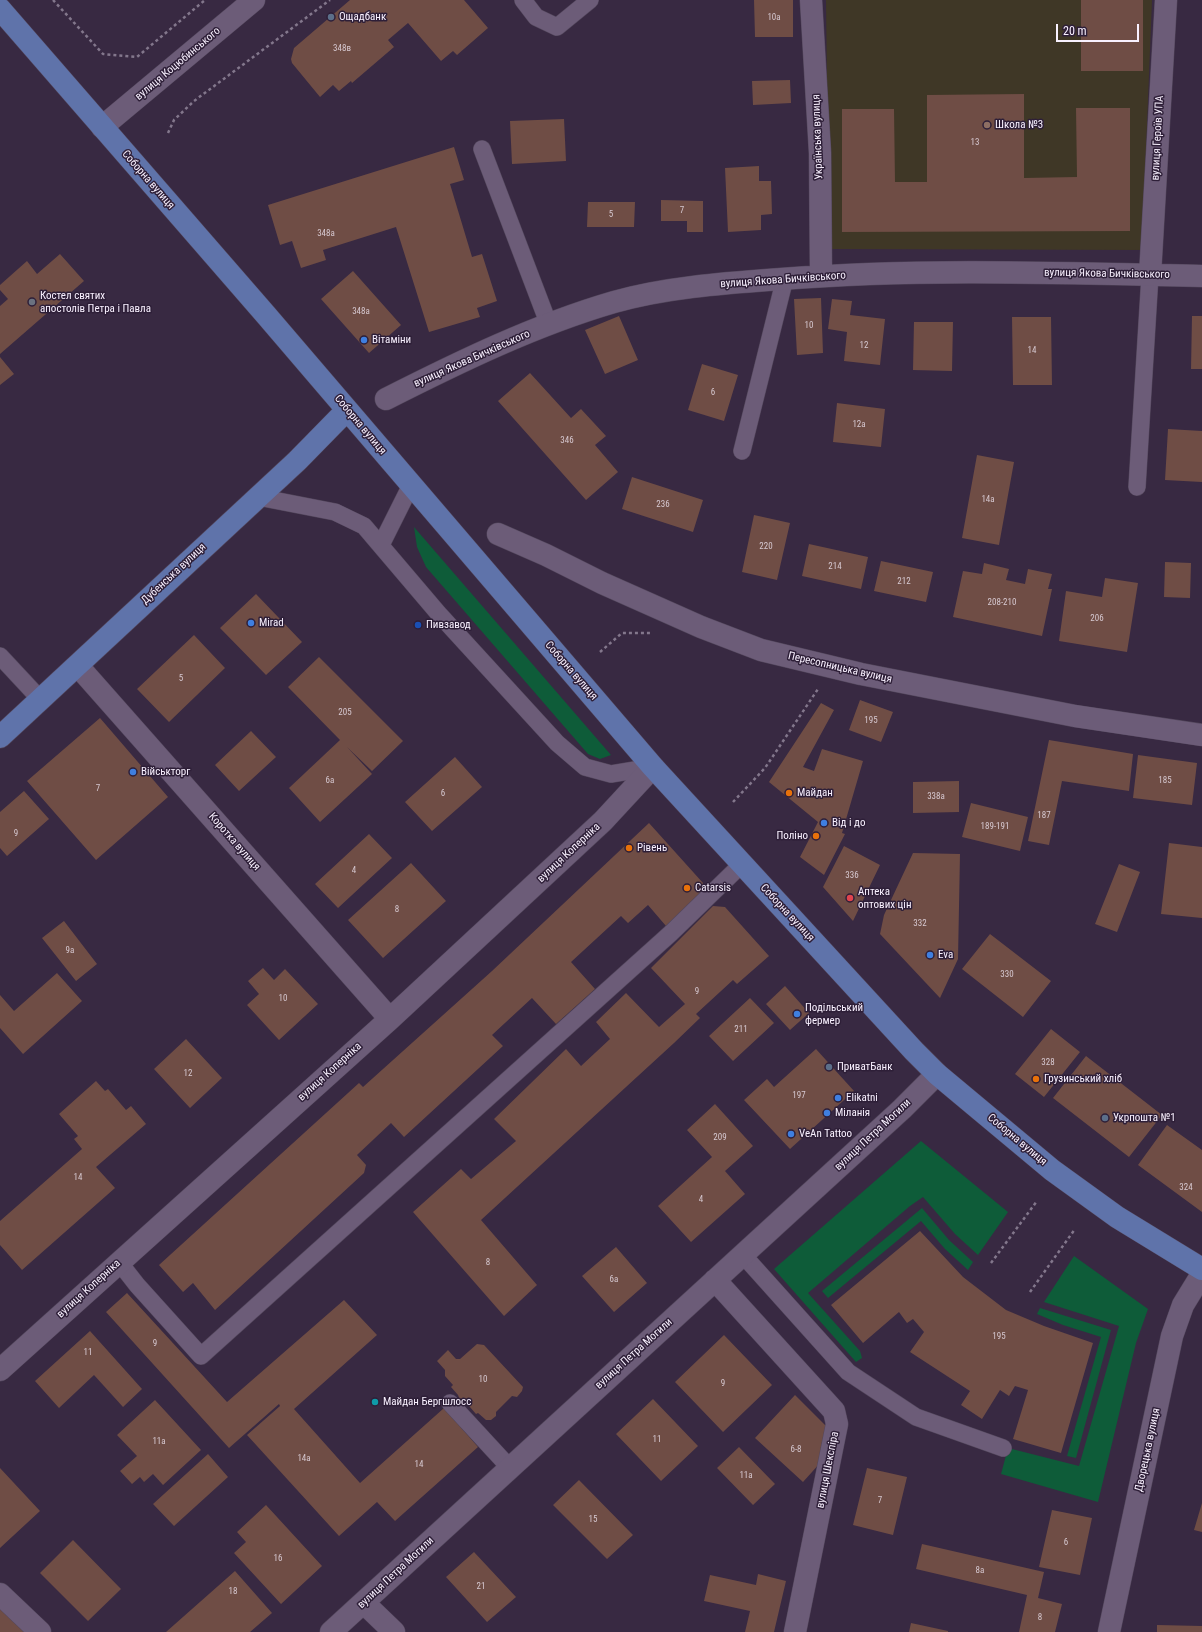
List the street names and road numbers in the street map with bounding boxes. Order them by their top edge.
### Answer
street label: вулиця Коцюбинського [133,25,223,103]
street label: Українська вулиця [810,94,826,180]
street label: вулиця Героїв УПА [1149,95,1167,181]
street label: Соборна вулиця [119,148,177,212]
street label: вулиця Якова Бичківського [1044,266,1170,282]
street label: вулиця Якова Бичківського [720,269,846,291]
street label: вулиця Якова Бичківського [412,327,532,391]
street label: Соборна вулиця [331,393,389,457]
street label: Дубенська вулиця [139,541,209,607]
street label: Соборна вулиця [542,639,600,703]
street label: Пересопницька вулиця [787,650,893,686]
street label: Коротка вулиця [205,810,263,874]
street label: вулиця Коперніка [535,821,603,885]
street label: Соборна вулиця [757,882,817,944]
street label: вулиця Коперніка [295,1040,365,1104]
street label: вулиця Петра Могили [832,1096,914,1174]
street label: Соборна вулиця [985,1111,1049,1169]
street label: вулиця Коперніка [54,1257,124,1321]
street label: вулиця Петра Могили [593,1316,675,1392]
street label: Дворецька вулиця [1133,1407,1163,1493]
street label: вулиця Шекспіра [814,1430,842,1510]
street label: вулиця Петра Могили [355,1534,437,1612]

